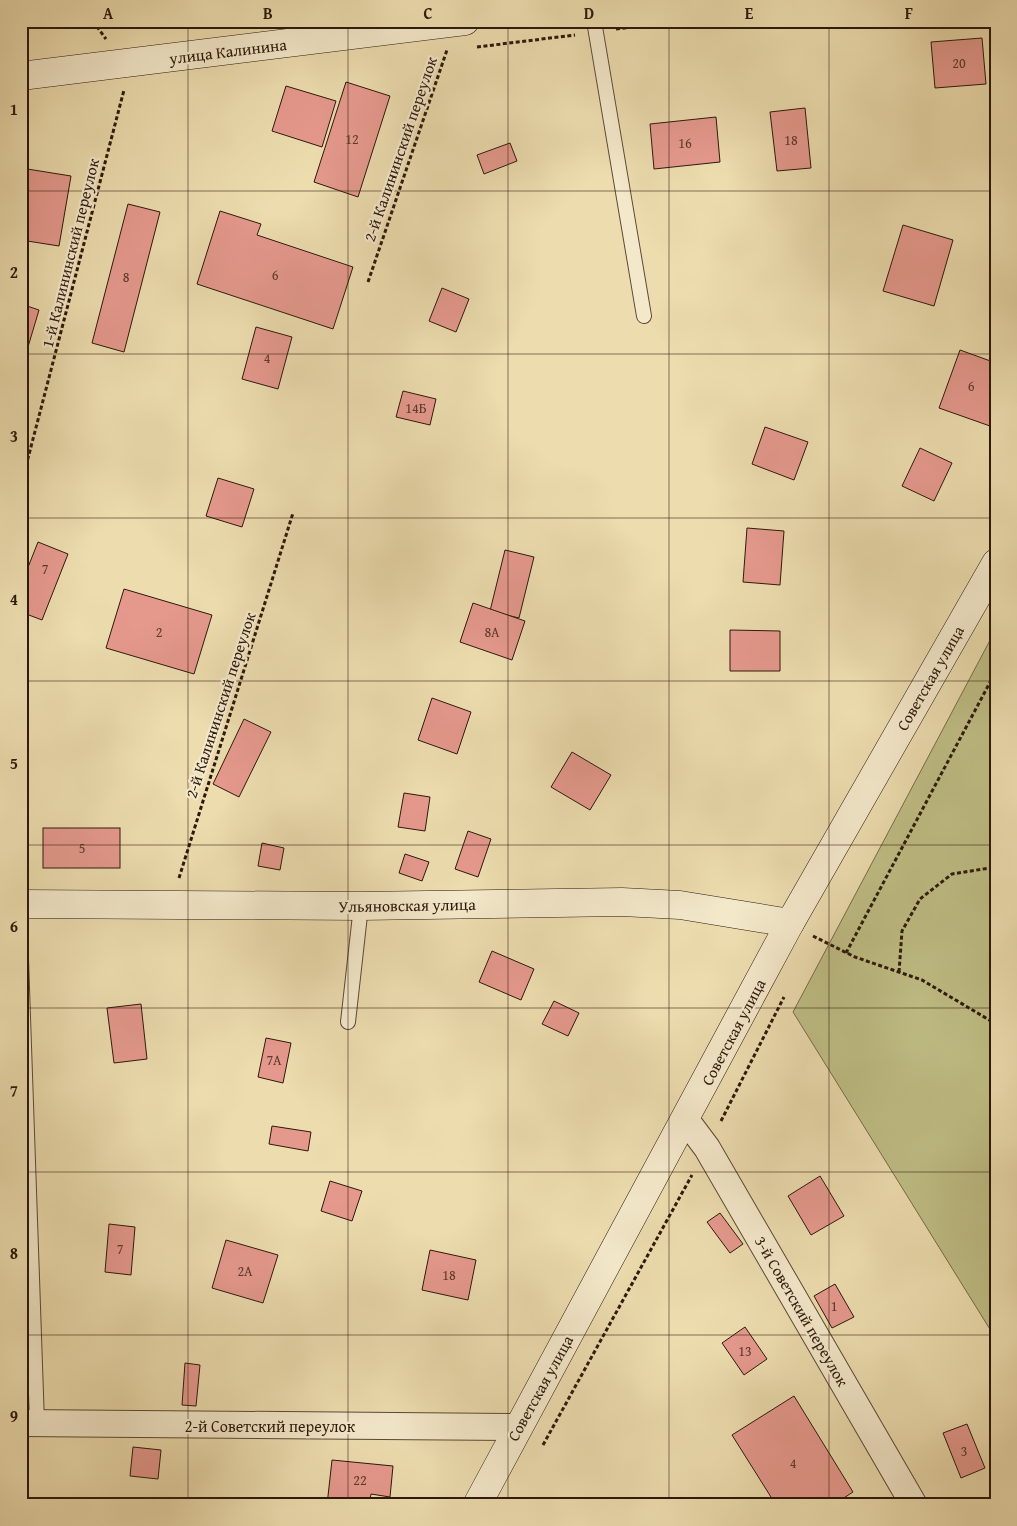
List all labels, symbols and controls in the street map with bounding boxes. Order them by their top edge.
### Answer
text: A [103,1,114,25]
text: B [263,1,273,25]
text: C [423,1,433,25]
text: D [584,1,594,25]
text: E [745,1,754,25]
text: F [905,1,913,25]
street label: улица Калинина [167,32,288,70]
street label: 2-й Калининский переулок [357,53,443,245]
house number: 20 [952,53,966,73]
text: 1 [10,97,18,121]
house number: 12 [345,129,359,149]
house number: 18 [784,130,798,150]
house number: 16 [678,133,692,153]
street label: 1-й Калининский переулок [35,155,105,350]
text: 2 [10,260,18,284]
house number: 6 [272,265,279,285]
house number: 8 [123,267,130,287]
house number: 4 [264,348,271,368]
house number: 6 [968,376,975,396]
house number: 14Б [405,398,427,418]
text: 3 [10,424,18,448]
house number: 7 [42,559,49,579]
text: 4 [10,587,18,611]
street label: 2-й Калининский переулок [179,608,262,801]
street label: Советская улица [890,621,970,735]
house number: 2 [156,622,162,642]
house number: 8А [484,622,500,642]
text: 5 [10,751,18,775]
house number: 5 [79,838,85,858]
street label: Ульяновская улица [338,892,476,918]
text: 6 [10,914,18,938]
street label: Советская улица [695,974,771,1090]
house number: 7А [266,1050,282,1070]
text: 7 [10,1078,18,1102]
street label: 3-й Советский переулок [749,1231,855,1391]
house number: 7 [117,1239,124,1259]
text: 8 [10,1241,18,1265]
house number: 2А [237,1261,253,1281]
house number: 18 [442,1265,456,1285]
house number: 1 [831,1296,837,1316]
street label: Советская улица [501,1330,579,1445]
house number: 13 [738,1341,752,1361]
text: 9 [10,1404,18,1428]
street label: 2-й Советский переулок [185,1414,356,1438]
house number: 3 [961,1441,967,1461]
house number: 4 [790,1453,797,1473]
house number: 22 [353,1470,367,1490]

